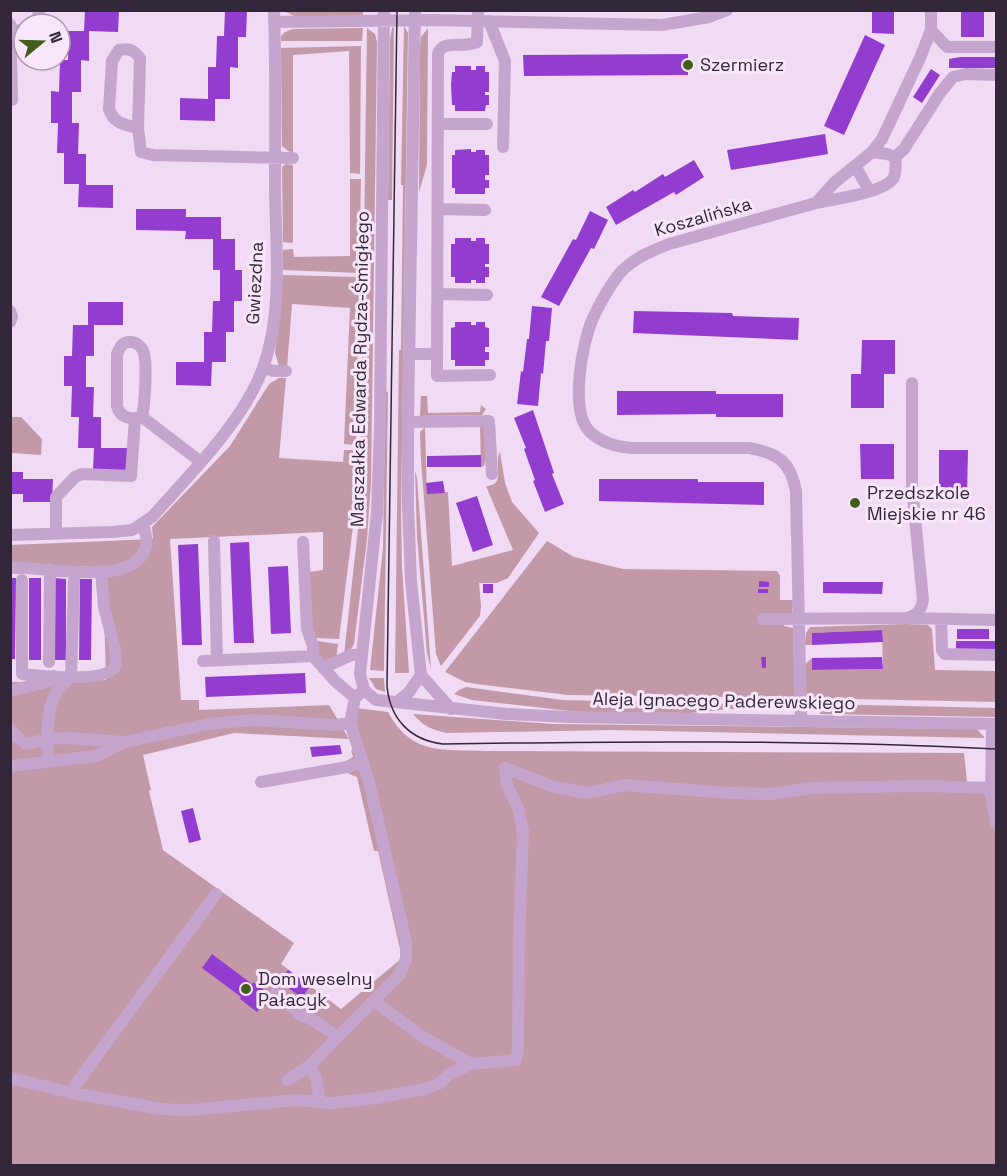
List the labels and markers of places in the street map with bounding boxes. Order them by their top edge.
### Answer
place label: Szermierz [700,53,784,76]
marker: Szermierz [681,58,695,72]
place label: Przedszkole Miejskie nr 46 [867,481,986,525]
marker: Przedszkole Miejskie nr 46 [848,496,862,510]
place label: Dom weselny Pałacyk [258,967,373,1011]
marker: Dom weselny Pałacyk [239,982,253,996]

